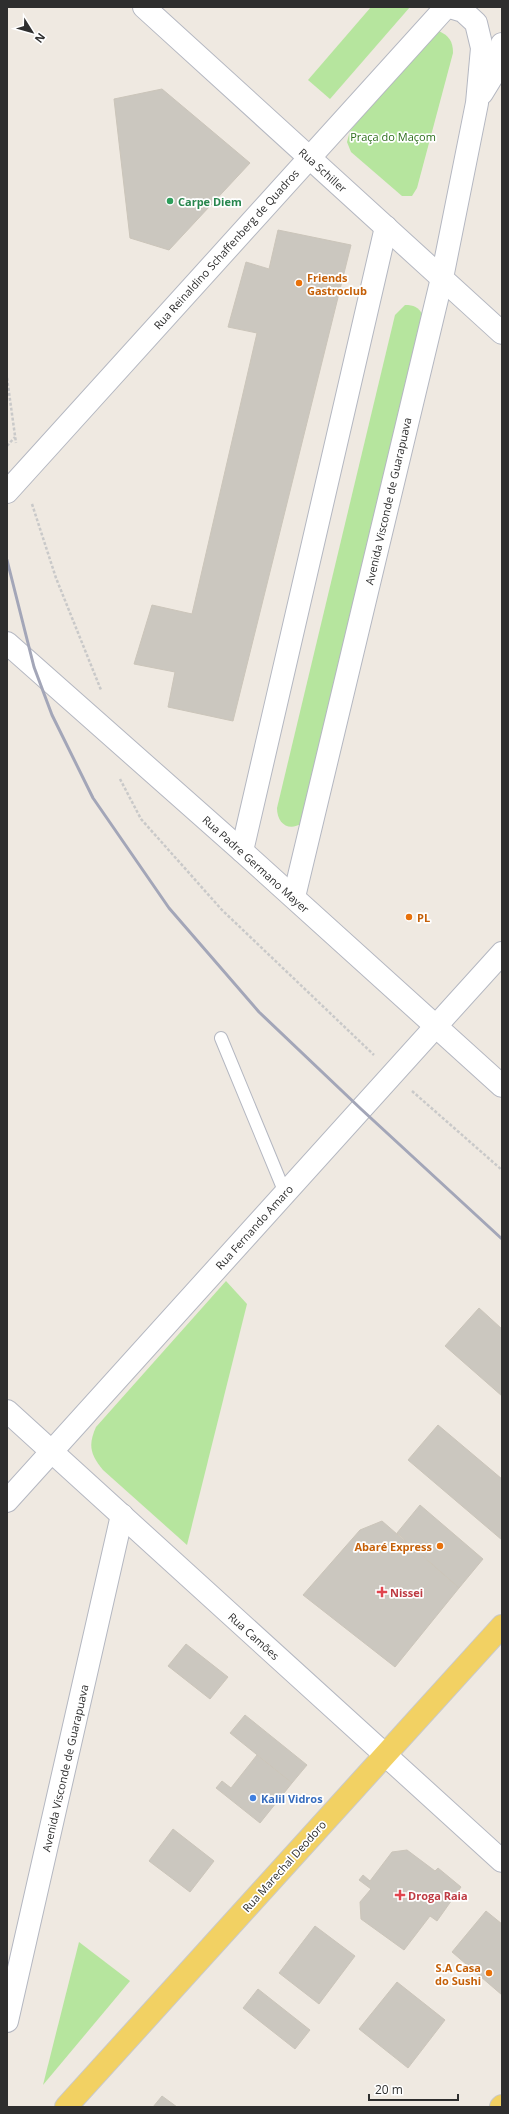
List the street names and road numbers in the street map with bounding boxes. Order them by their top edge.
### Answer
street label: Rua Schiller [296,144,351,196]
street label: Rua Reinaldino Schaffenberg de Quadros [150,166,302,332]
street label: Avenida Visconde de Guarapuava [361,416,415,586]
street label: Rua Padre Germano Mayer [199,812,313,916]
street label: Rua Fernando Amaro [212,1181,296,1273]
street label: Rua Camões [225,1609,283,1663]
street label: Avenida Visconde de Guarapuava [38,1683,92,1853]
street label: Rua Marechal Deodoro [239,1817,329,1915]

